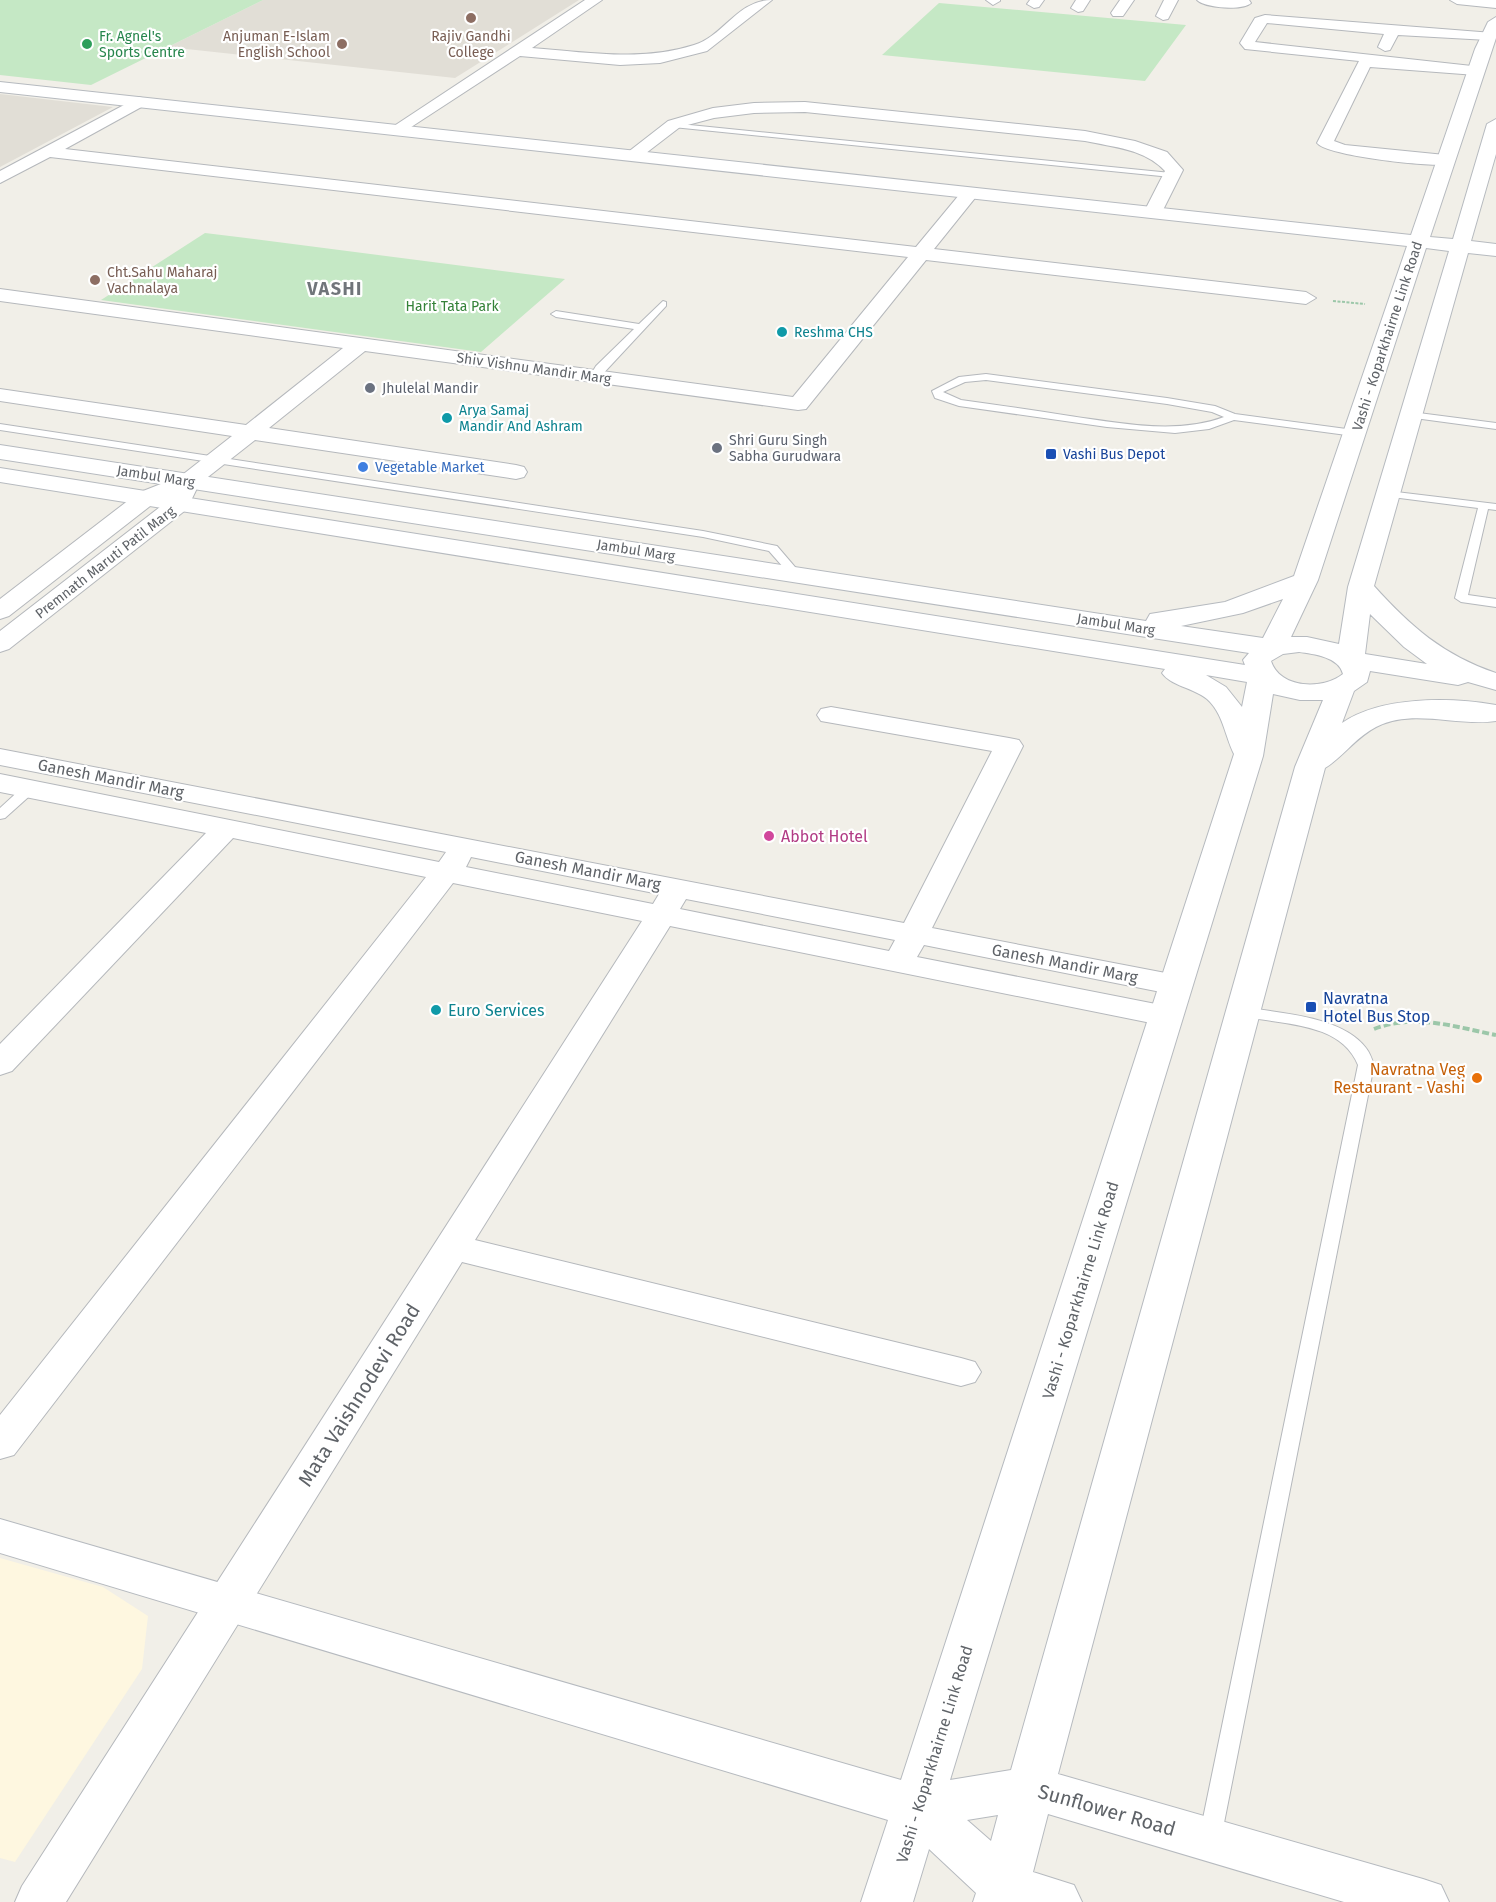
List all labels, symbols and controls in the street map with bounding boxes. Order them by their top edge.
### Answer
marker: Rajiv Gandhi College [464,11,478,25]
place label: Fr. Agnel's Sports Centre [99,28,185,61]
place label: Anjuman E-Islam English School [223,28,330,61]
place label: Rajiv Gandhi College [431,28,511,61]
marker: Fr. Agnel's Sports Centre [80,37,94,51]
marker: Anjuman E-Islam English School [335,37,349,51]
street label: Vashi - Koparkhairne Link Road [1349,239,1426,433]
place label: Cht.Sahu Maharaj Vachnalaya [107,264,217,297]
marker: Cht.Sahu Maharaj Vachnalaya [88,273,102,287]
district label: VASHI [306,278,363,300]
park label: Harit Tata Park [405,298,499,315]
place label: Reshma CHS [794,324,873,341]
marker: Reshma CHS [775,325,789,339]
street label: Shiv Vishnu Mandir Marg [455,349,613,388]
place label: Jhulelal Mandir [382,380,479,397]
marker: Jhulelal Mandir [363,381,377,395]
place label: Arya Samaj Mandir And Ashram [459,402,583,435]
marker: Arya Samaj Mandir And Ashram [440,411,454,425]
place label: Shri Guru Singh Sabha Gurudwara [729,432,841,465]
marker: Shri Guru Singh Sabha Gurudwara [710,441,724,455]
place label: Vashi Bus Depot [1063,446,1166,463]
marker: Vashi Bus Depot [1044,447,1058,461]
place label: Vegetable Market [375,459,486,476]
marker: Vegetable Market [356,460,370,474]
street label: Jambul Marg [116,462,197,491]
street label: Premnath Maruti Patil Marg [32,502,179,622]
street label: Jambul Marg [596,536,677,565]
street label: Jambul Marg [1076,610,1157,639]
street label: Ganesh Mandir Marg [36,755,186,802]
place label: Abbot Hotel [781,827,868,846]
marker: Abbot Hotel [762,829,776,843]
street label: Ganesh Mandir Marg [513,847,663,894]
street label: Ganesh Mandir Marg [990,940,1140,987]
place label: Navratna Hotel Bus Stop [1323,989,1430,1026]
marker: Navratna Hotel Bus Stop [1304,1000,1318,1014]
place label: Euro Services [448,1001,544,1020]
marker: Euro Services [429,1003,443,1017]
place label: Navratna Veg Restaurant - Vashi [1333,1060,1466,1097]
marker: Navratna Veg Restaurant - Vashi [1470,1071,1484,1085]
street label: Vashi - Koparkhairne Link Road [1038,1179,1123,1401]
street label: Mata Vaishnodevi Road [293,1299,425,1491]
street label: Vashi - Koparkhairne Link Road [892,1643,977,1865]
street label: Sunflower Road [1035,1779,1179,1841]

